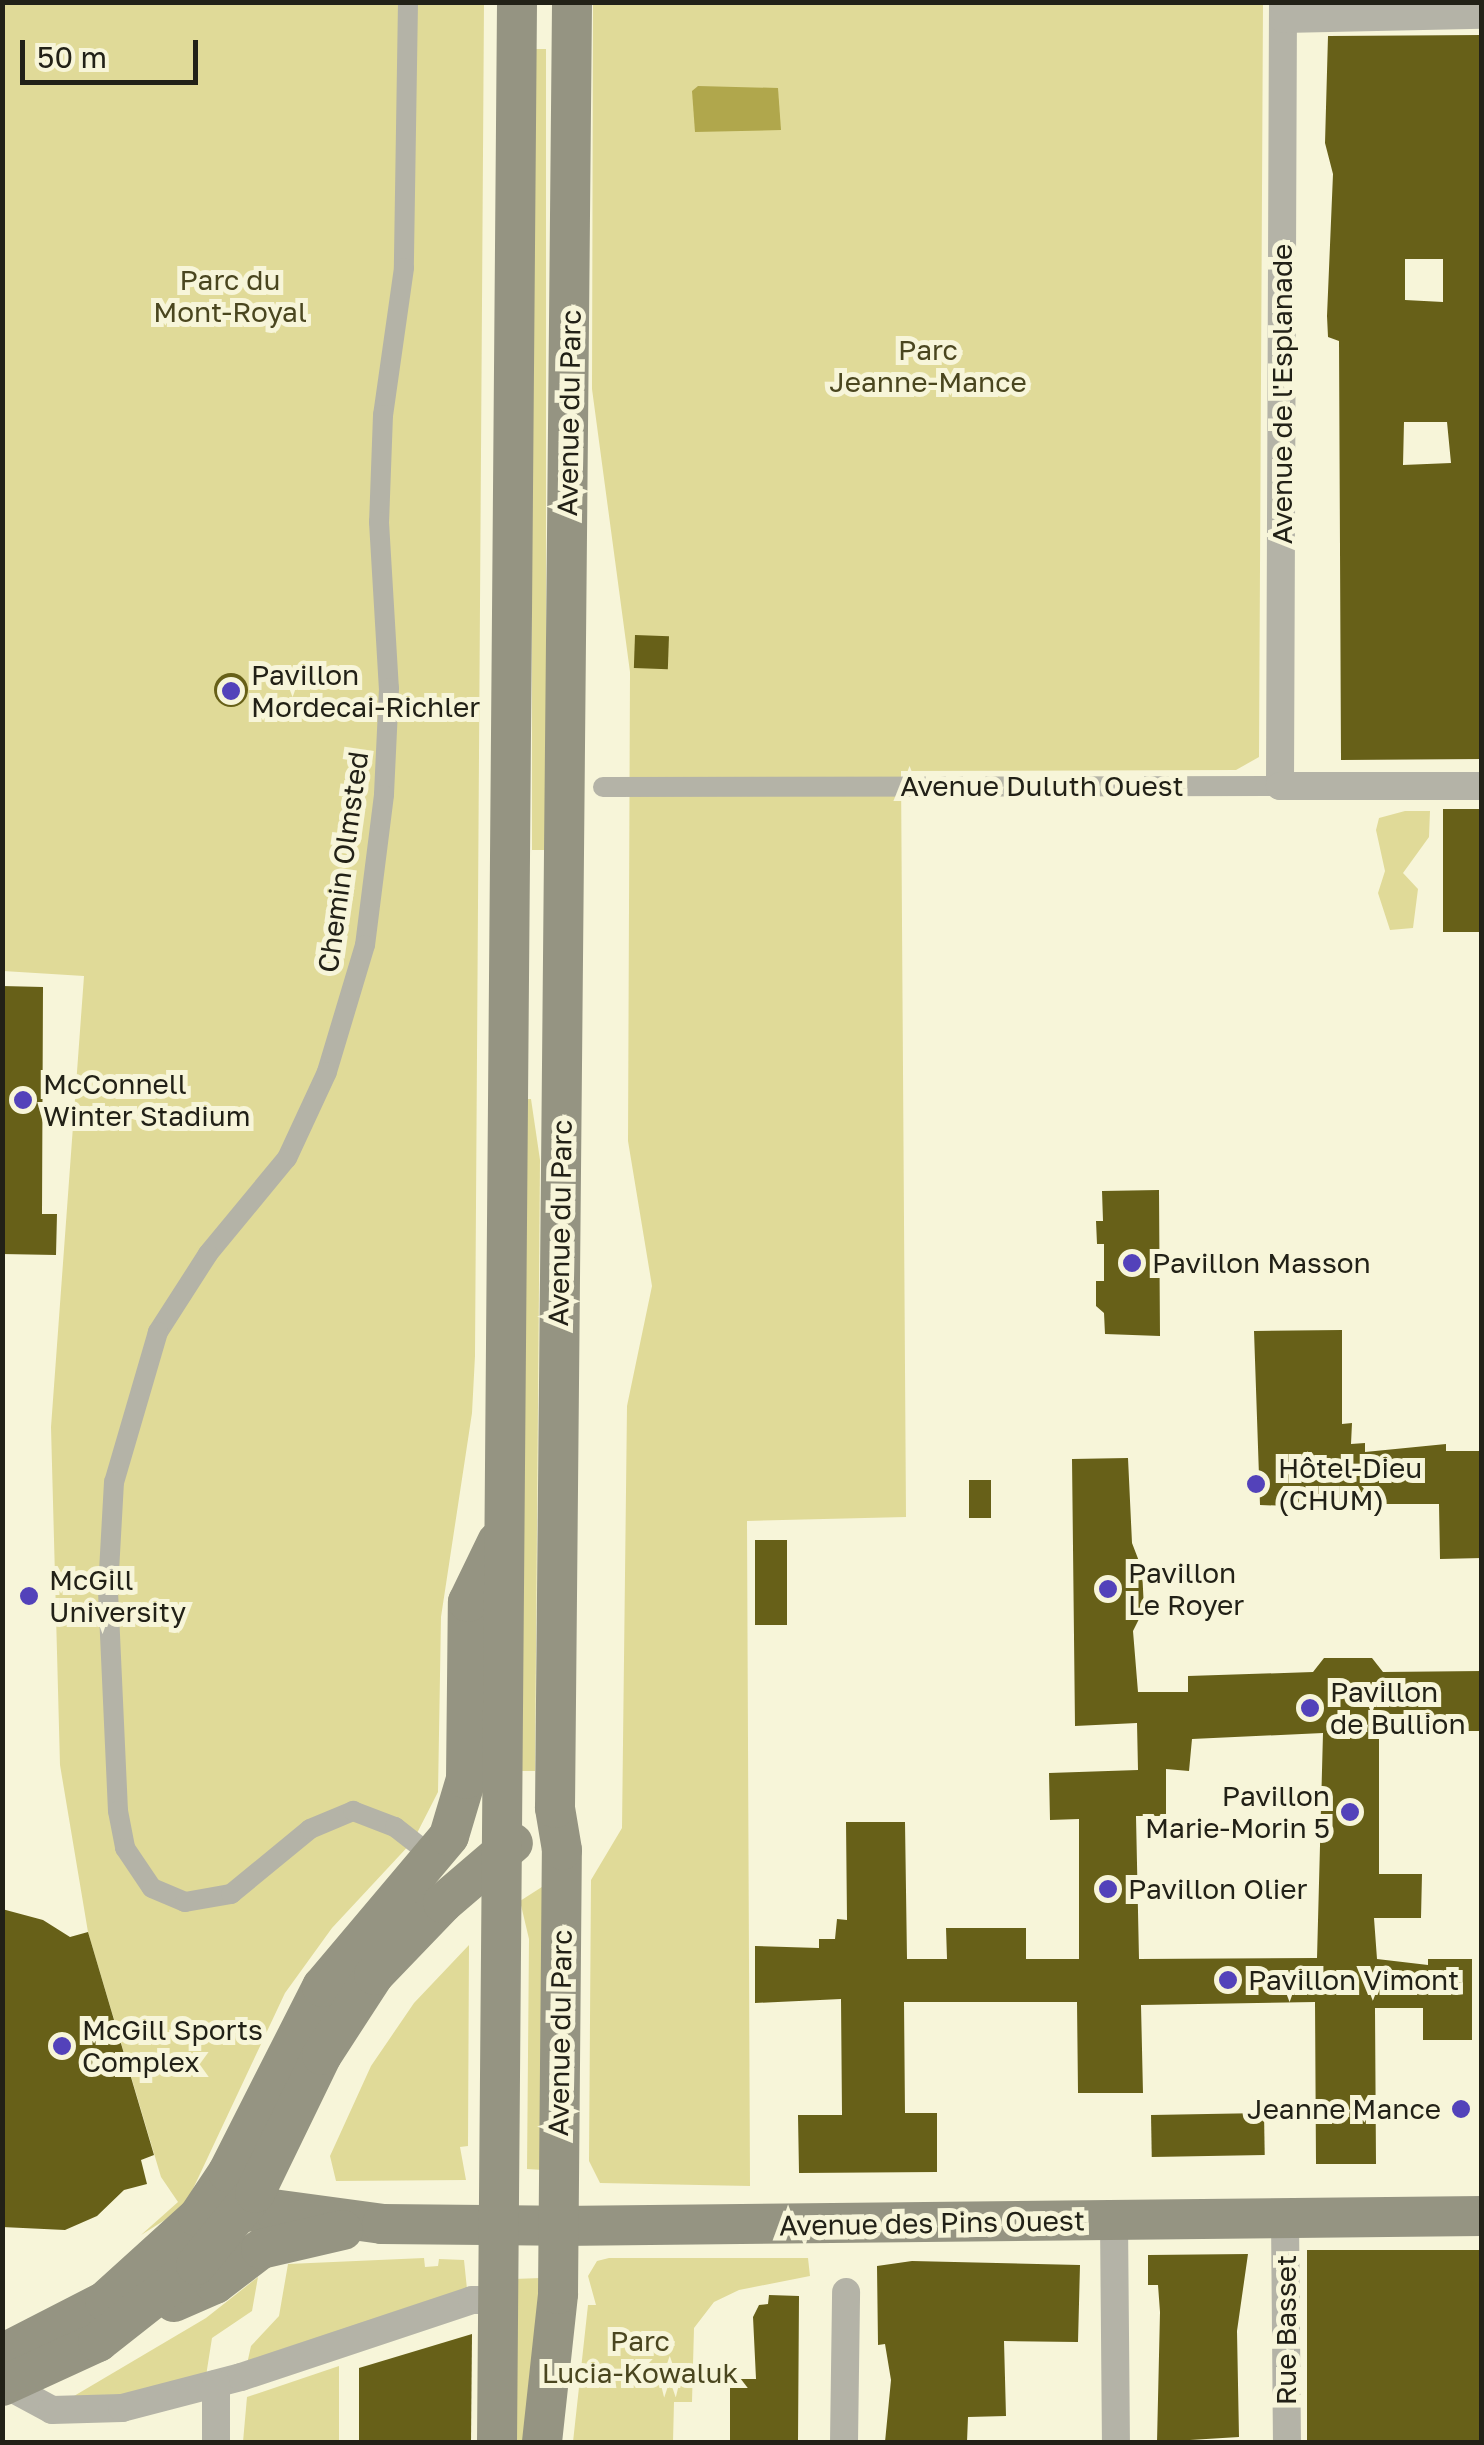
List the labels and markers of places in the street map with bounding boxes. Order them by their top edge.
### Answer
place label: Pavillon Mordecai-Richler [251,658,480,724]
marker: Pavillon Mordecai-Richler [220,680,242,702]
place label: McConnell Winter Stadium [43,1067,251,1133]
marker: McConnell Winter Stadium [12,1089,34,1111]
place label: Pavillon Masson [1152,1246,1371,1280]
marker: Pavillon Masson [1121,1252,1143,1274]
place label: Hôtel-Dieu (CHUM) [1278,1451,1422,1517]
marker: Hôtel-Dieu (CHUM) [1243,1471,1269,1497]
place label: Pavillon Le Royer [1128,1556,1244,1622]
place label: McGill University [49,1563,186,1629]
marker: Pavillon Le Royer [1097,1578,1119,1600]
marker: McGill University [18,1585,40,1607]
place label: Pavillon de Bullion [1330,1675,1466,1741]
marker: Pavillon de Bullion [1299,1697,1321,1719]
place label: Pavillon Marie-Morin 5 [1145,1779,1330,1845]
marker: Pavillon Marie-Morin 5 [1339,1801,1361,1823]
place label: Pavillon Olier [1128,1872,1308,1906]
marker: Pavillon Olier [1097,1878,1119,1900]
place label: Pavillon Vimont [1248,1963,1459,1997]
marker: Pavillon Vimont [1217,1969,1239,1991]
place label: McGill Sports Complex [82,2013,263,2079]
marker: McGill Sports Complex [51,2035,73,2057]
place label: Jeanne Mance [1247,2092,1441,2126]
marker: Jeanne Mance [1450,2098,1472,2120]

